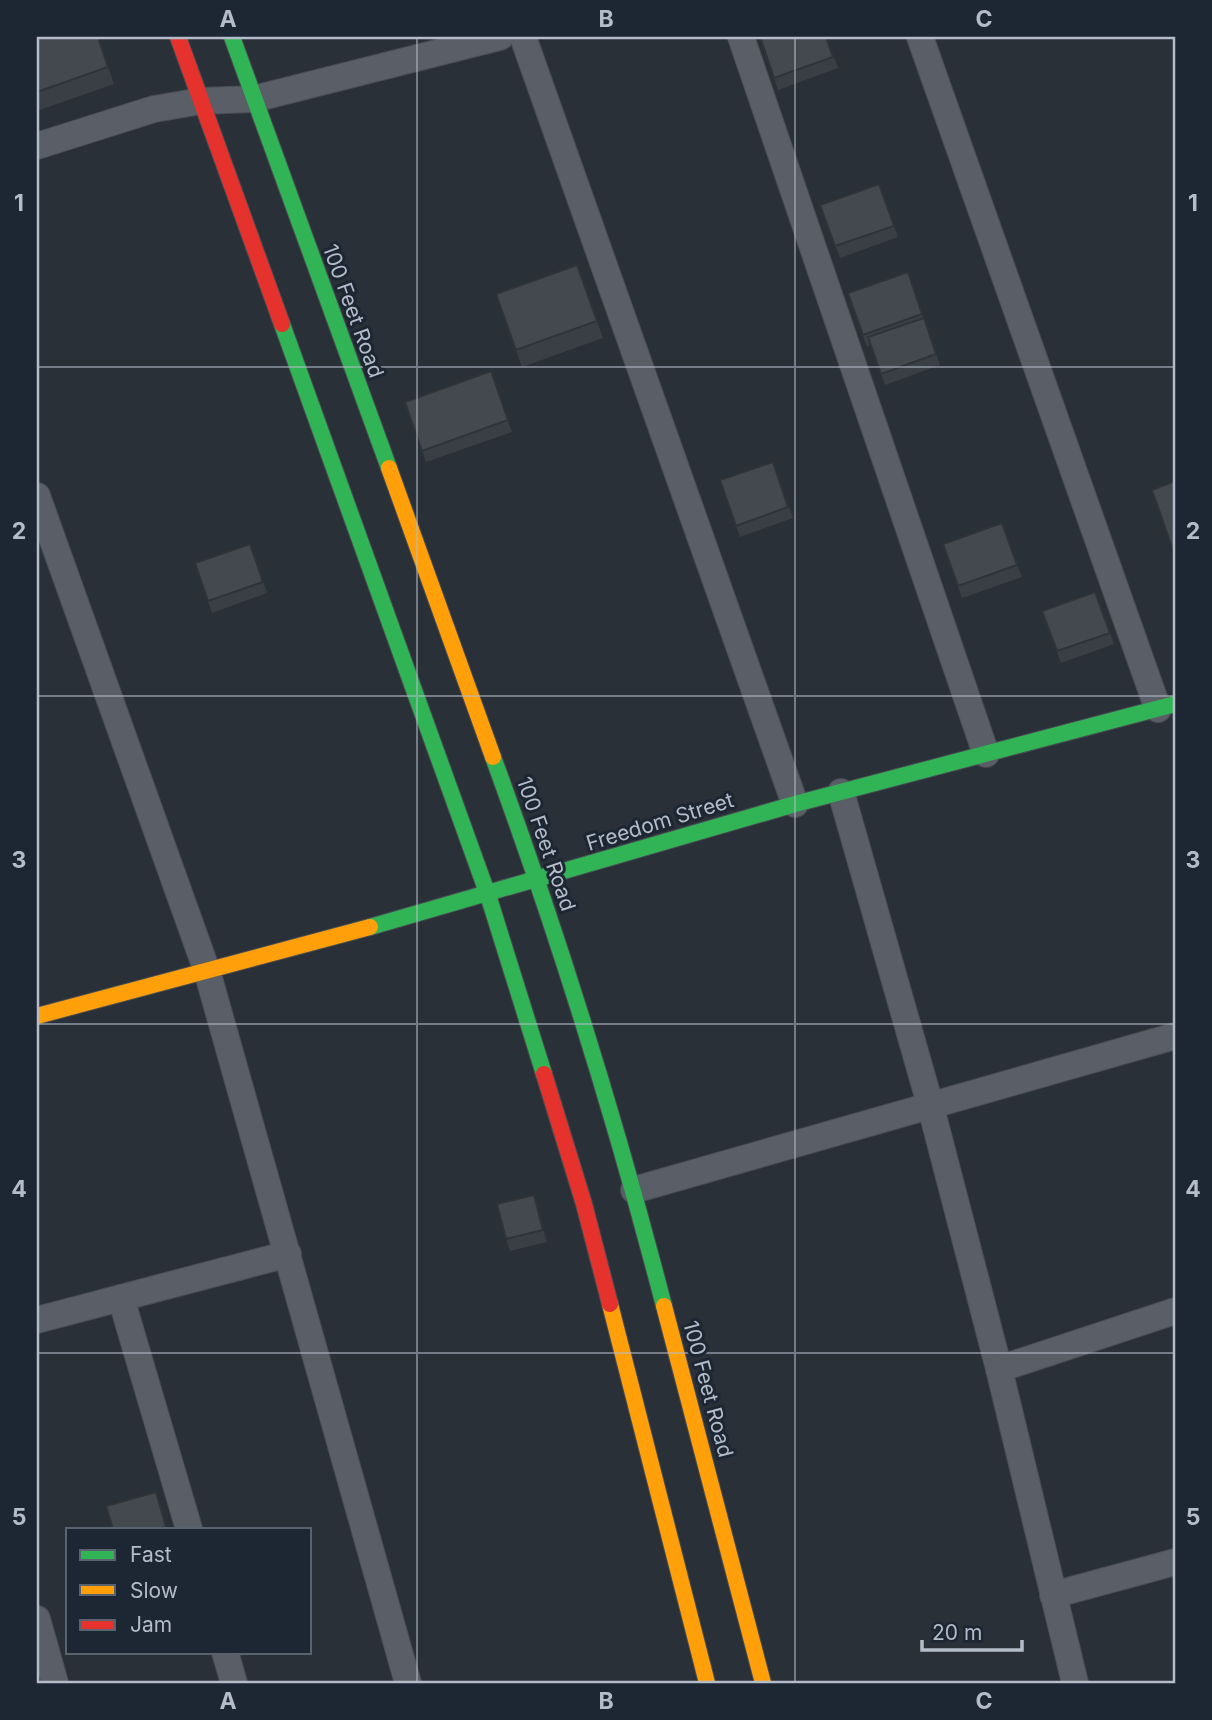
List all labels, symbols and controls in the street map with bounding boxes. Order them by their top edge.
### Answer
text: A [219,5,237,33]
text: B [598,5,614,33]
text: C [975,5,993,33]
text: 1 [14,189,24,217]
text: 1 [1188,189,1198,217]
street label: 100 Feet Road [318,241,389,381]
text: 2 [12,517,26,545]
text: 2 [1186,517,1200,545]
street label: 100 Feet Road [512,773,581,914]
street label: Freedom Street [583,787,737,856]
text: 3 [12,846,26,874]
text: 3 [1186,846,1200,874]
text: 4 [11,1175,27,1203]
text: 4 [1185,1175,1201,1203]
street label: 100 Feet Road [678,1318,739,1460]
text: 5 [12,1503,26,1531]
text: 5 [1186,1503,1200,1531]
legend [66,1528,312,1654]
text: Fast [130,1542,172,1567]
text: Slow [130,1578,178,1603]
scale bar [922,1608,1021,1652]
text: Jam [130,1612,172,1637]
text: 20 m [932,1620,982,1645]
text: A [219,1687,237,1715]
text: B [598,1687,614,1715]
text: C [975,1687,993,1715]

